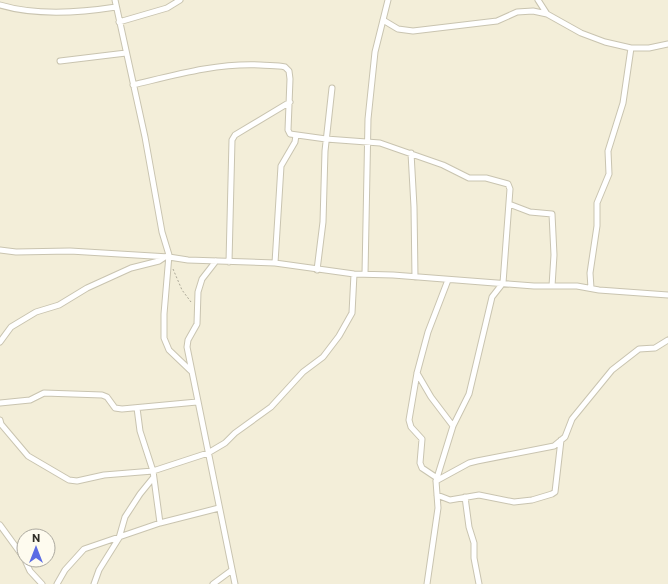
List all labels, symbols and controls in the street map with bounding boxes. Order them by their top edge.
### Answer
north arrow [16,528,56,568]
text: N [32,531,40,544]

